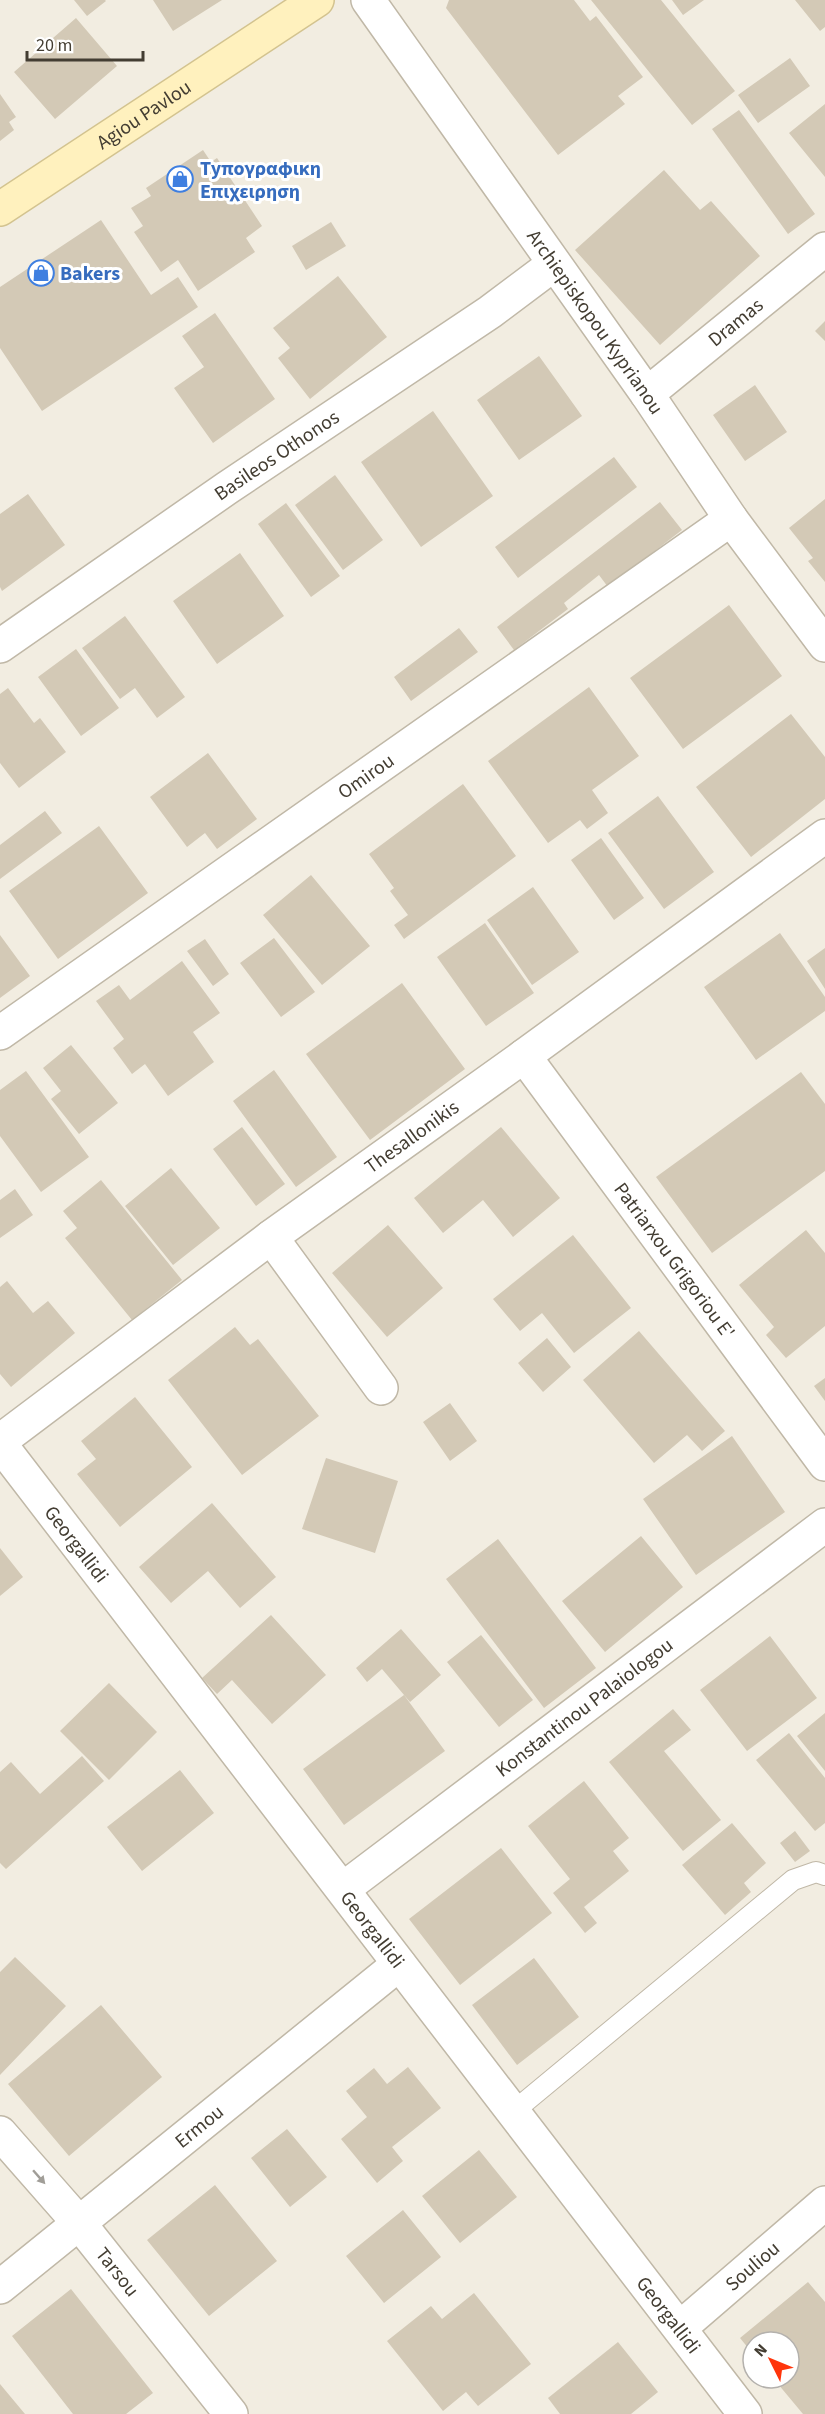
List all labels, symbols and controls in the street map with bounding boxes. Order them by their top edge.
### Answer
scale bar [27,24,142,62]
text: 20 m [36,33,72,58]
street label: Agiou Pavlou [91,74,197,157]
place label: Tyπογραφικη Επιχειρηση [200,155,321,206]
shop icon: Tyπογραφικη Επιχειρηση [165,164,195,194]
street label: Archiepiskopou Kyprianou [520,224,670,420]
shop icon: Bakers [26,258,56,288]
place label: Bakers [60,260,120,288]
street label: Dramas [702,292,770,354]
street label: Basileos Othonos [209,404,345,508]
street label: Omirou [332,747,400,806]
street label: Thesallonikis [359,1094,465,1181]
street label: Patriarxou Grigoriou E' [607,1177,741,1345]
street label: Georgallidi [37,1500,115,1589]
street label: Konstantinou Palaiologou [490,1632,679,1784]
street label: Georgallidi [333,1885,411,1975]
street label: Ermou [169,2098,230,2155]
one-way arrow [32,2169,45,2185]
street label: Souliou [719,2235,786,2298]
street label: Tarsou [88,2242,145,2303]
street label: Georgallidi [629,2271,707,2360]
north arrow [741,2330,801,2390]
text: N [749,2339,772,2362]

